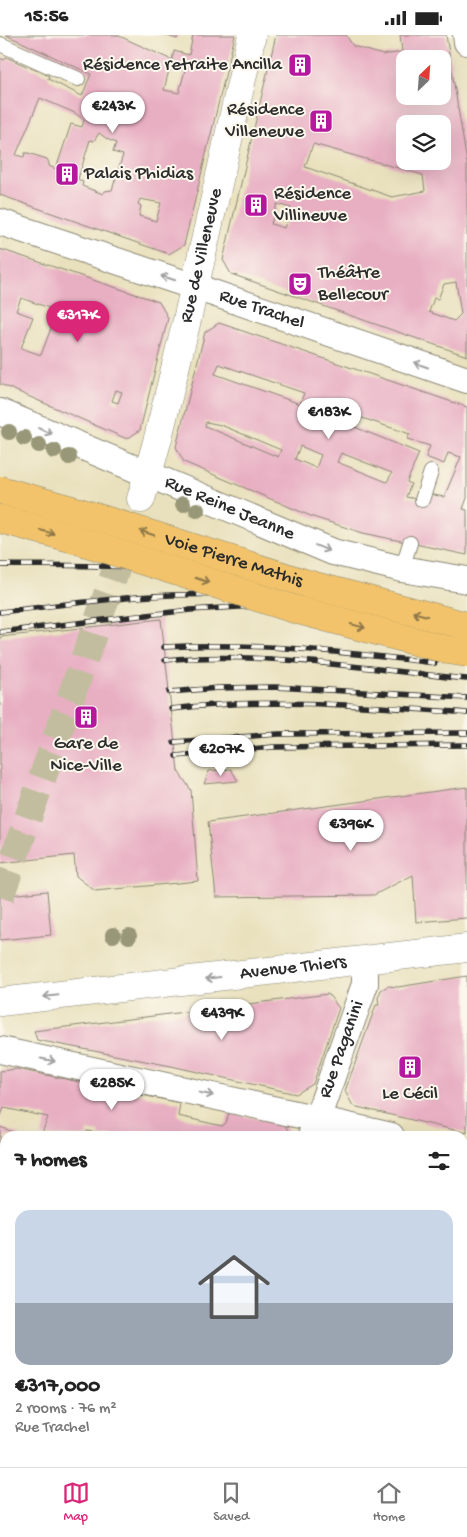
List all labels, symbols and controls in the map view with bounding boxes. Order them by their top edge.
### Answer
text: 15:56 [25,6,68,29]
north arrow [396,50,451,105]
map controls [396,50,451,170]
building icon: Résidence retraite Ancilla [287,52,313,78]
place label: Résidence retraite Ancilla [83,54,283,77]
pin: €243K [78,91,148,134]
text: €243K [92,98,134,117]
place label: Résidence Villeneuve [224,99,304,144]
building icon: Résidence Villeneuve [308,108,334,134]
button: layers [396,115,451,170]
building icon: Palais Phidias [54,161,80,187]
place label: Palais Phidias [83,163,194,186]
place label: Résidence Villineuve [273,183,351,228]
street label: Rue de Villeneuve [175,186,228,325]
building icon: Résidence Villineuve [243,192,269,218]
place label: Théâtre Bellecour [317,262,390,307]
theatre icon: Théâtre Bellecour [287,271,313,297]
one-way arrow [160,273,176,282]
street label: Rue Trachel [216,284,307,335]
pin: €317K [43,301,113,343]
text: €317K [57,307,99,326]
one-way arrow [413,359,429,369]
pin: €183K [294,397,364,440]
text: €183K [308,404,350,423]
one-way arrow [37,427,52,436]
street label: Rue Reine Jeanne [161,471,298,546]
one-way arrow [39,527,55,537]
one-way arrow [139,528,155,537]
street label: Voie Pierre Mathis [160,528,307,593]
one-way arrow [314,543,329,553]
one-way arrow [194,576,210,585]
one-way arrow [412,609,428,618]
one-way arrow [350,622,366,631]
building icon: Gare de Nice-Ville [73,704,99,730]
place label: Gare de Nice-Ville [50,733,122,778]
pin: €207K [186,735,256,777]
text: €207K [199,741,243,760]
pin: €396K [316,809,386,852]
text: €396K [330,816,372,835]
street label: Avenue Thiers [239,950,348,986]
one-way arrow [205,973,221,983]
one-way arrow [44,991,60,1001]
street label: Rue Paganini [314,997,370,1101]
pin: €439K [187,999,257,1041]
text: €439K [201,1005,243,1024]
building icon: Le Cécil [397,1054,423,1080]
one-way arrow [39,1056,55,1065]
pin: €285K [77,1069,147,1111]
text: €285K [90,1075,134,1094]
place label: Le Cécil [382,1083,438,1106]
one-way arrow [198,1090,214,1100]
icon: filters [425,1147,453,1175]
text: 7 homes [15,1149,87,1174]
icon: home [189,1242,279,1332]
text: €317,000 [15,1375,100,1400]
text: 2 rooms · 76 m² [15,1400,117,1419]
text: Rue Trachel [15,1419,89,1438]
tab: Map [62,1479,90,1526]
tab: Saved [213,1479,249,1526]
tab: Home [373,1479,405,1526]

